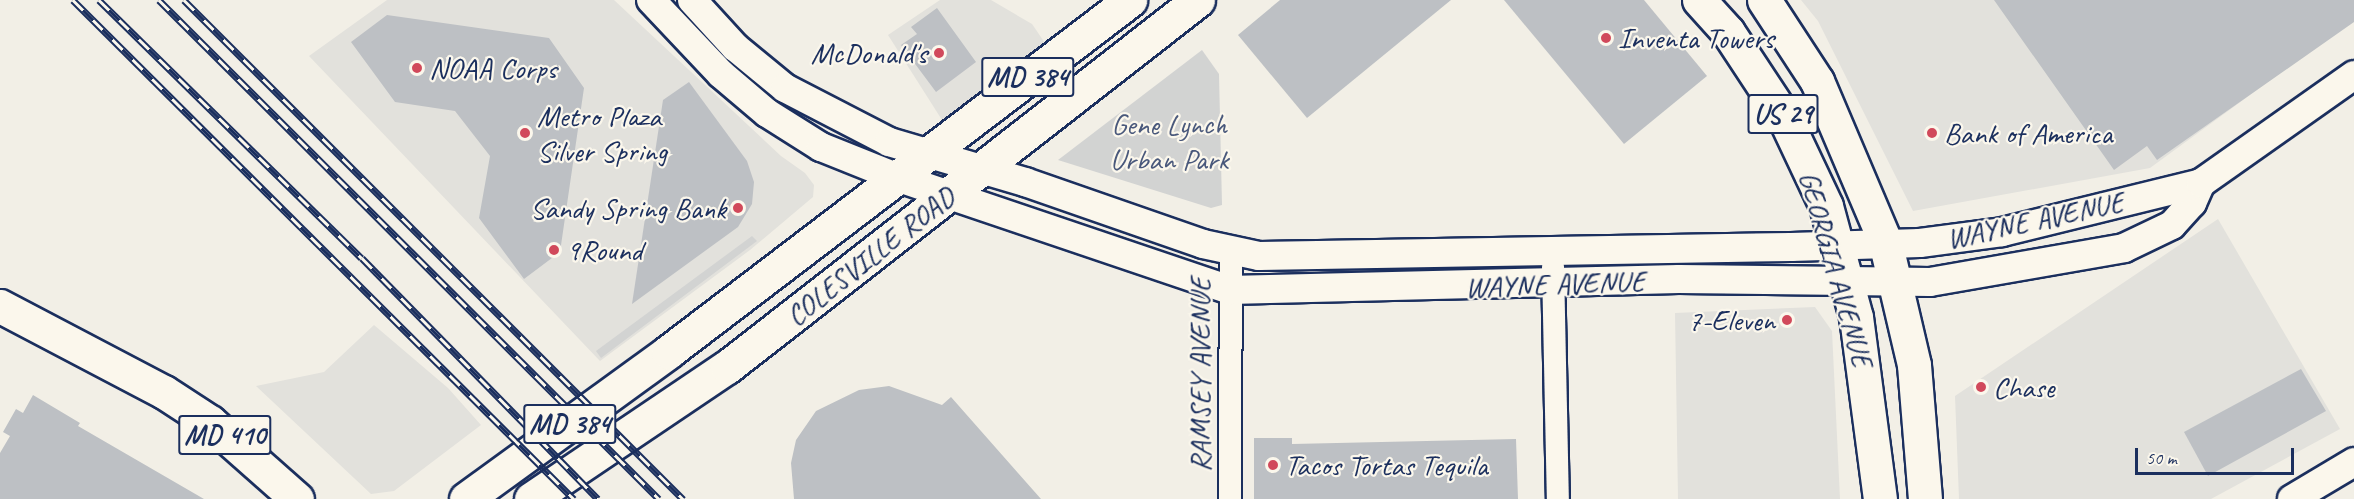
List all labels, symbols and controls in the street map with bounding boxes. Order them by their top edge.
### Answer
place label: Inventa Towers [1618,20,1773,56]
marker: Inventa Towers [1599,31,1613,45]
place label: McDonald's [811,35,927,71]
marker: McDonald's [932,46,946,60]
place label: NOAA Corps [429,50,556,86]
road number: MD 384 [980,52,1076,102]
marker: NOAA Corps [410,61,424,75]
road number: US 29 [1747,89,1819,139]
place label: Metro Plaza Silver Spring [537,98,667,168]
park label: Gene Lynch Urban Park [1109,106,1229,176]
place label: Bank of America [1944,115,2113,151]
marker: Metro Plaza Silver Spring [518,126,532,140]
marker: Bank of America [1925,126,1939,140]
street label: GEORGIA AVENUE [1791,167,1881,371]
street label: COLESVILLE ROAD [778,178,962,334]
street label: WAYNE AVENUE [1943,184,2127,256]
place label: Sandy Spring Bank [529,190,726,226]
marker: Sandy Spring Bank [731,201,745,215]
place label: 9Round [566,232,642,268]
marker: 9Round [547,243,561,257]
street label: WAYNE AVENUE [1464,263,1646,305]
street label: RAMSEY AVENUE [1182,277,1218,473]
place label: 7-Eleven [1688,302,1775,338]
marker: 7-Eleven [1780,313,1794,327]
place label: Chase [1993,369,2054,405]
marker: Chase [1974,380,1988,394]
road number: MD 384 [522,399,618,449]
road number: MD 410 [177,410,273,460]
scale bar [2138,436,2297,474]
place label: Tacos Tortas Tequila [1285,447,1487,483]
text: 50 m [2146,447,2177,469]
marker: Tacos Tortas Tequila [1266,458,1280,472]

